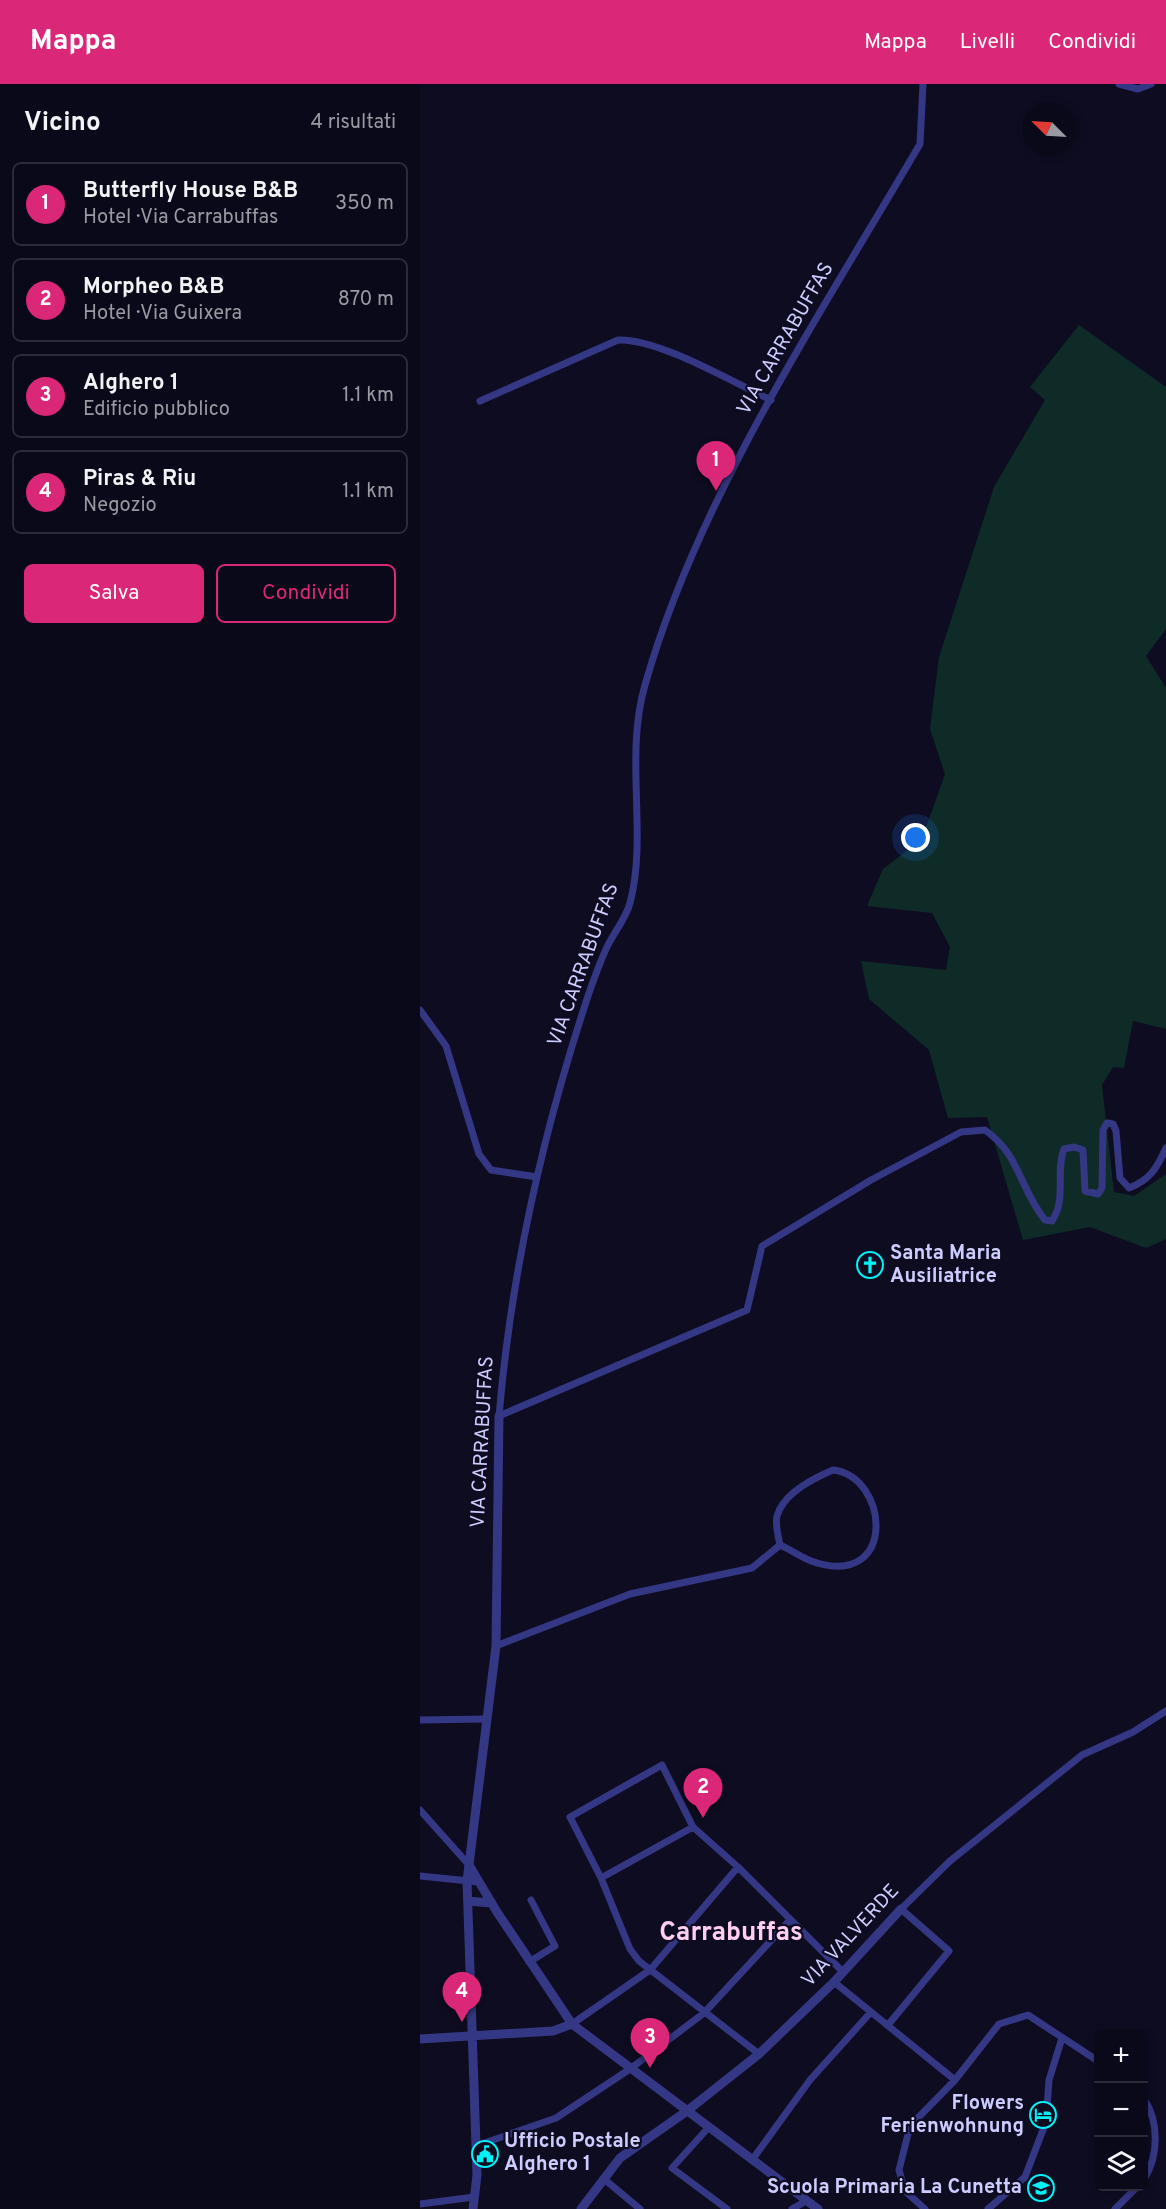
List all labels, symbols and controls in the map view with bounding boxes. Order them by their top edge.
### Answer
text: Mappa [30,24,116,60]
text: Mappa [864,29,927,56]
text: Livelli [960,29,1015,56]
text: Condividi [1048,29,1136,56]
north arrow [1022,102,1076,156]
text: Vicino [24,107,101,140]
text: 4 risultati [311,110,396,136]
text: Butterfly House B&B [83,178,298,205]
text: 1 [42,191,50,217]
text: 350 m [335,191,394,217]
text: Hotel · Via Carrabuffas [83,205,278,231]
street label: VIA CARRABUFFAS [732,258,840,420]
text: Morpheo B&B [83,274,224,301]
text: 2 [39,287,52,313]
text: 870 m [338,287,394,313]
text: Hotel · Via Guixera [83,301,242,327]
text: Alghero 1 [83,370,179,397]
text: 3 [40,383,52,409]
text: 1.1 km [342,383,394,409]
text: Edificio pubblico [83,397,230,423]
pin: 1 [696,442,736,491]
text: Piras & Riu [83,466,196,493]
text: 4 [39,479,52,505]
text: 1.1 km [342,479,394,505]
text: Negozio [83,493,157,519]
button: Salva [24,564,204,623]
button: Condividi [216,564,396,623]
your location [901,823,930,852]
street label: VIA CARRABUFFAS [542,880,626,1050]
place label: Santa Maria Ausiliatrice [890,1241,1001,1290]
church icon: Santa Maria Ausiliatrice [855,1250,885,1280]
street label: VIA CARRABUFFAS [466,1355,500,1529]
pin: 2 [684,1768,722,1818]
street label: VIA VALVERDE [796,1879,906,1993]
district label: Carrabuffas [659,1917,803,1950]
pin: 4 [442,1972,482,2022]
pin: 3 [630,2018,670,2068]
map controls [1094,2029,1148,2191]
button: + [1094,2029,1148,2083]
button: − [1094,2083,1148,2137]
place label: Flowers Ferienwohnung [881,2091,1024,2140]
hotel icon: Flowers Ferienwohnung [1028,2100,1058,2130]
place label: Ufficio Postale Alghero 1 [504,2129,641,2178]
button: layers [1094,2137,1148,2191]
public building icon: Ufficio Postale Alghero 1 [470,2139,500,2169]
school or university icon: Scuola Primaria La Cunetta [1026,2173,1056,2203]
place label: Scuola Primaria La Cunetta [767,2175,1022,2201]

